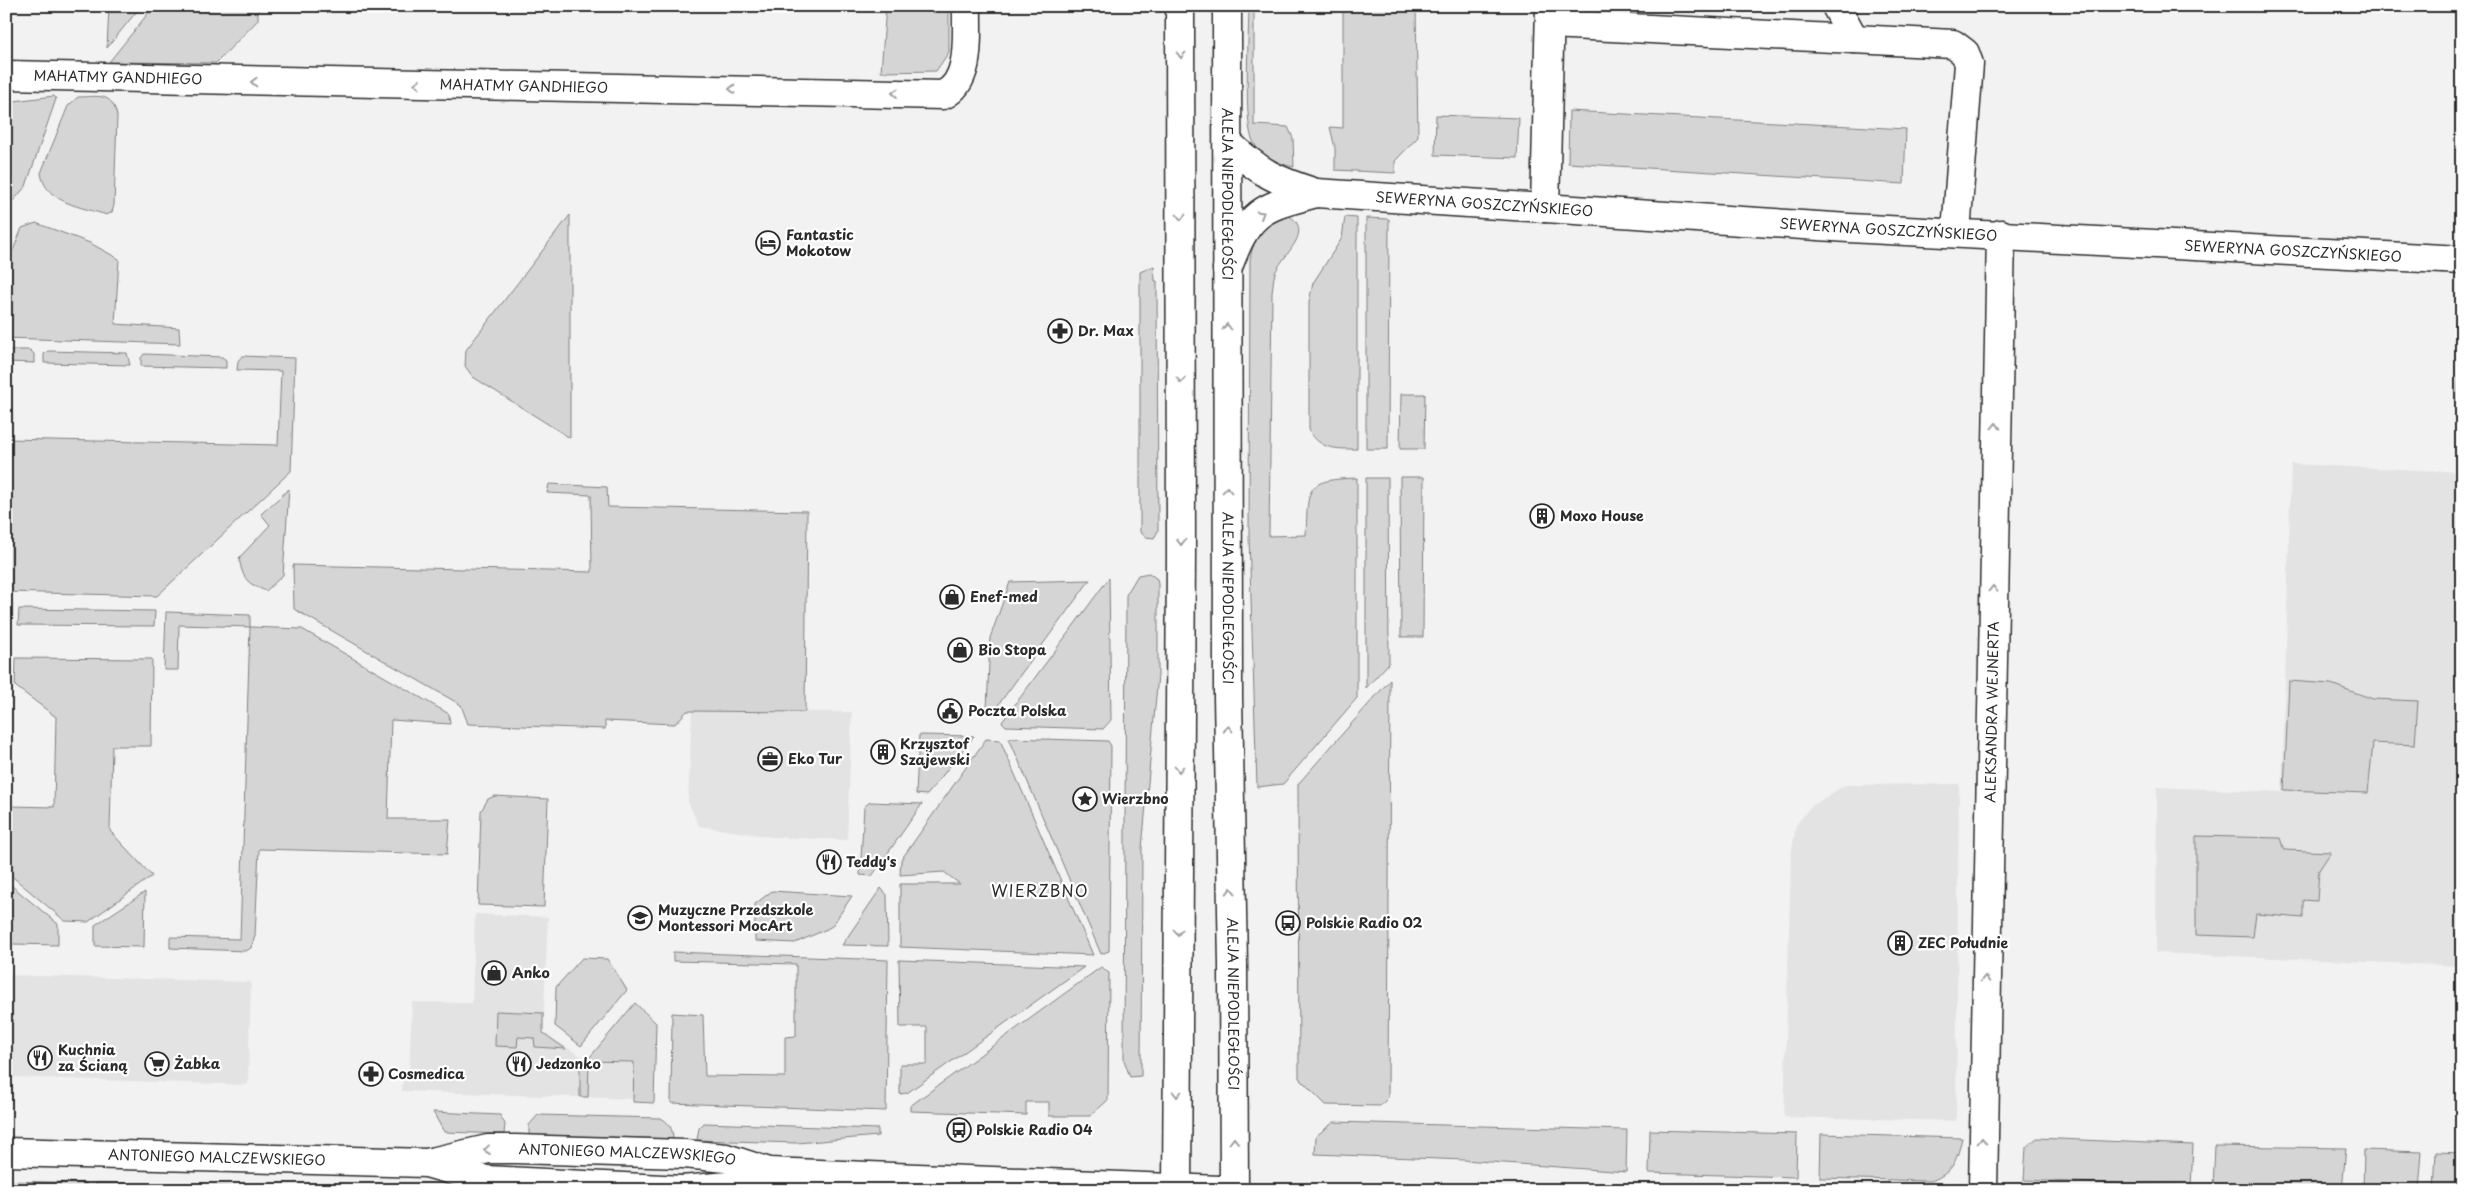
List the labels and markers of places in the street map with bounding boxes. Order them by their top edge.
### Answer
place label: Fantastic Mokotow [786,224,854,261]
hotel icon: Fantastic Mokotow [755,230,781,256]
pharmacy icon: Dr. Max [1047,318,1073,344]
place label: Dr. Max [1078,320,1134,341]
building icon: Moxo House [1529,503,1555,529]
place label: Moxo House [1560,505,1644,526]
shop icon: Enef-med [939,584,965,610]
place label: Enef-med [970,586,1038,607]
shop icon: Bio Stopa [947,637,973,663]
place label: Bio Stopa [978,639,1047,660]
public building icon: Poczta Polska [937,698,963,724]
place label: Poczta Polska [968,700,1067,721]
place label: Krzysztof Szajewski [900,733,970,770]
building icon: Krzysztof Szajewski [870,739,896,765]
office icon: Eko Tur [757,746,783,772]
place label: Eko Tur [788,748,843,769]
place icon: Wierzbno [1072,786,1098,812]
place label: Wierzbno [1102,788,1169,809]
restaurant icon: Teddy's [816,849,842,875]
place label: Teddy's [846,851,897,872]
place label: Muzyczne Przedszkole Montessori MocArt [658,899,814,936]
school or university icon: Muzyczne Przedszkole Montessori MocArt [627,905,653,931]
bus stop icon: Polskie Radio 02 [1275,910,1301,936]
place label: Polskie Radio 02 [1306,912,1423,933]
building icon: ZEC Południe [1887,930,1913,956]
place label: ZEC Południe [1918,932,2009,953]
shop icon: Anko [481,960,507,986]
place label: Anko [512,962,550,983]
place label: Kuchnia za Ścianą [58,1039,128,1076]
restaurant icon: Kuchnia za Ścianą [27,1045,53,1071]
supermarket icon: Żabka [144,1051,170,1077]
restaurant icon: Jedzonko [506,1051,532,1077]
place label: Żabka [174,1053,221,1074]
place label: Jedzonko [536,1053,601,1074]
pharmacy icon: Cosmedica [358,1061,384,1087]
place label: Cosmedica [388,1063,465,1084]
bus stop icon: Polskie Radio 04 [946,1117,972,1143]
place label: Polskie Radio 04 [976,1119,1093,1140]

